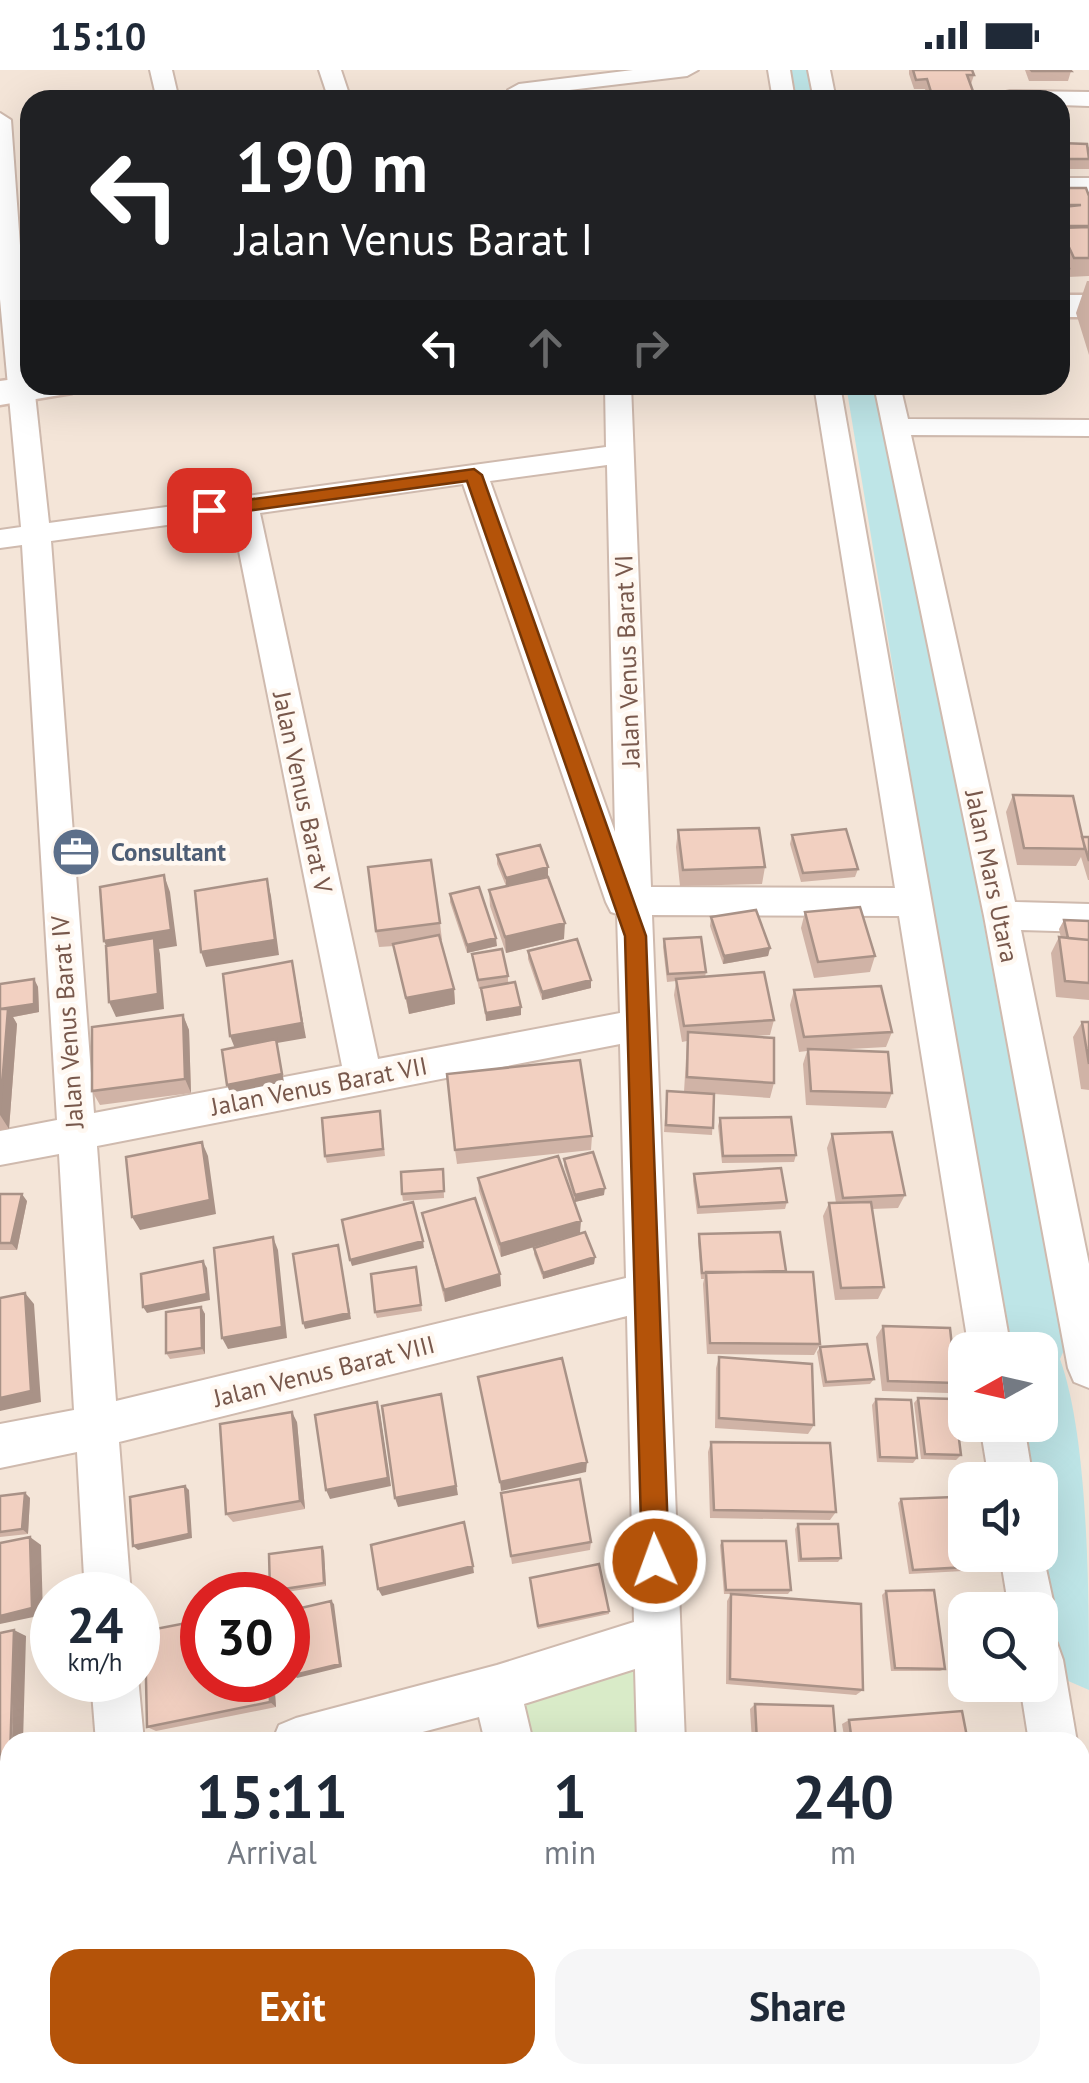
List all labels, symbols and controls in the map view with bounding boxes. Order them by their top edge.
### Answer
text: 15:10 [50,11,146,60]
text: 190 m [235,121,428,211]
icon: left [70,130,200,260]
text: Jalan Venus Barat I [235,209,593,267]
icon: left [413,320,468,375]
icon: ahead [518,320,573,375]
icon: right [623,320,678,375]
pin [167,468,252,553]
icon: arrive [182,483,237,538]
street label: Jalan Venus Barat VI [607,554,647,769]
street label: Jalan Venus Barat V [266,687,340,897]
street label: Jalan Mars Utara [958,786,1026,965]
office icon: Consultant [50,826,102,878]
place label: Consultant [111,836,226,868]
street label: Jalan Venus Barat IV [44,914,90,1131]
street label: Jalan Venus Barat VII [207,1049,430,1123]
street label: Jalan Venus Barat VIII [209,1328,438,1414]
north arrow [948,1332,1058,1442]
map controls [948,1332,1058,1702]
button: sound [948,1462,1058,1572]
position arrow [603,1509,707,1613]
speed limit sign: 30 [180,1572,310,1702]
text: 24 [67,1592,123,1657]
button: search [948,1592,1058,1702]
text: km/h [68,1646,122,1678]
text: 15:11 [196,1757,348,1835]
text: 1 [553,1757,587,1835]
text: 240 [792,1757,894,1835]
text: Arrival [227,1831,317,1873]
text: min [544,1831,596,1873]
text: m [830,1831,856,1873]
button: Exit [50,1949,535,2064]
button: Share [555,1949,1040,2064]

